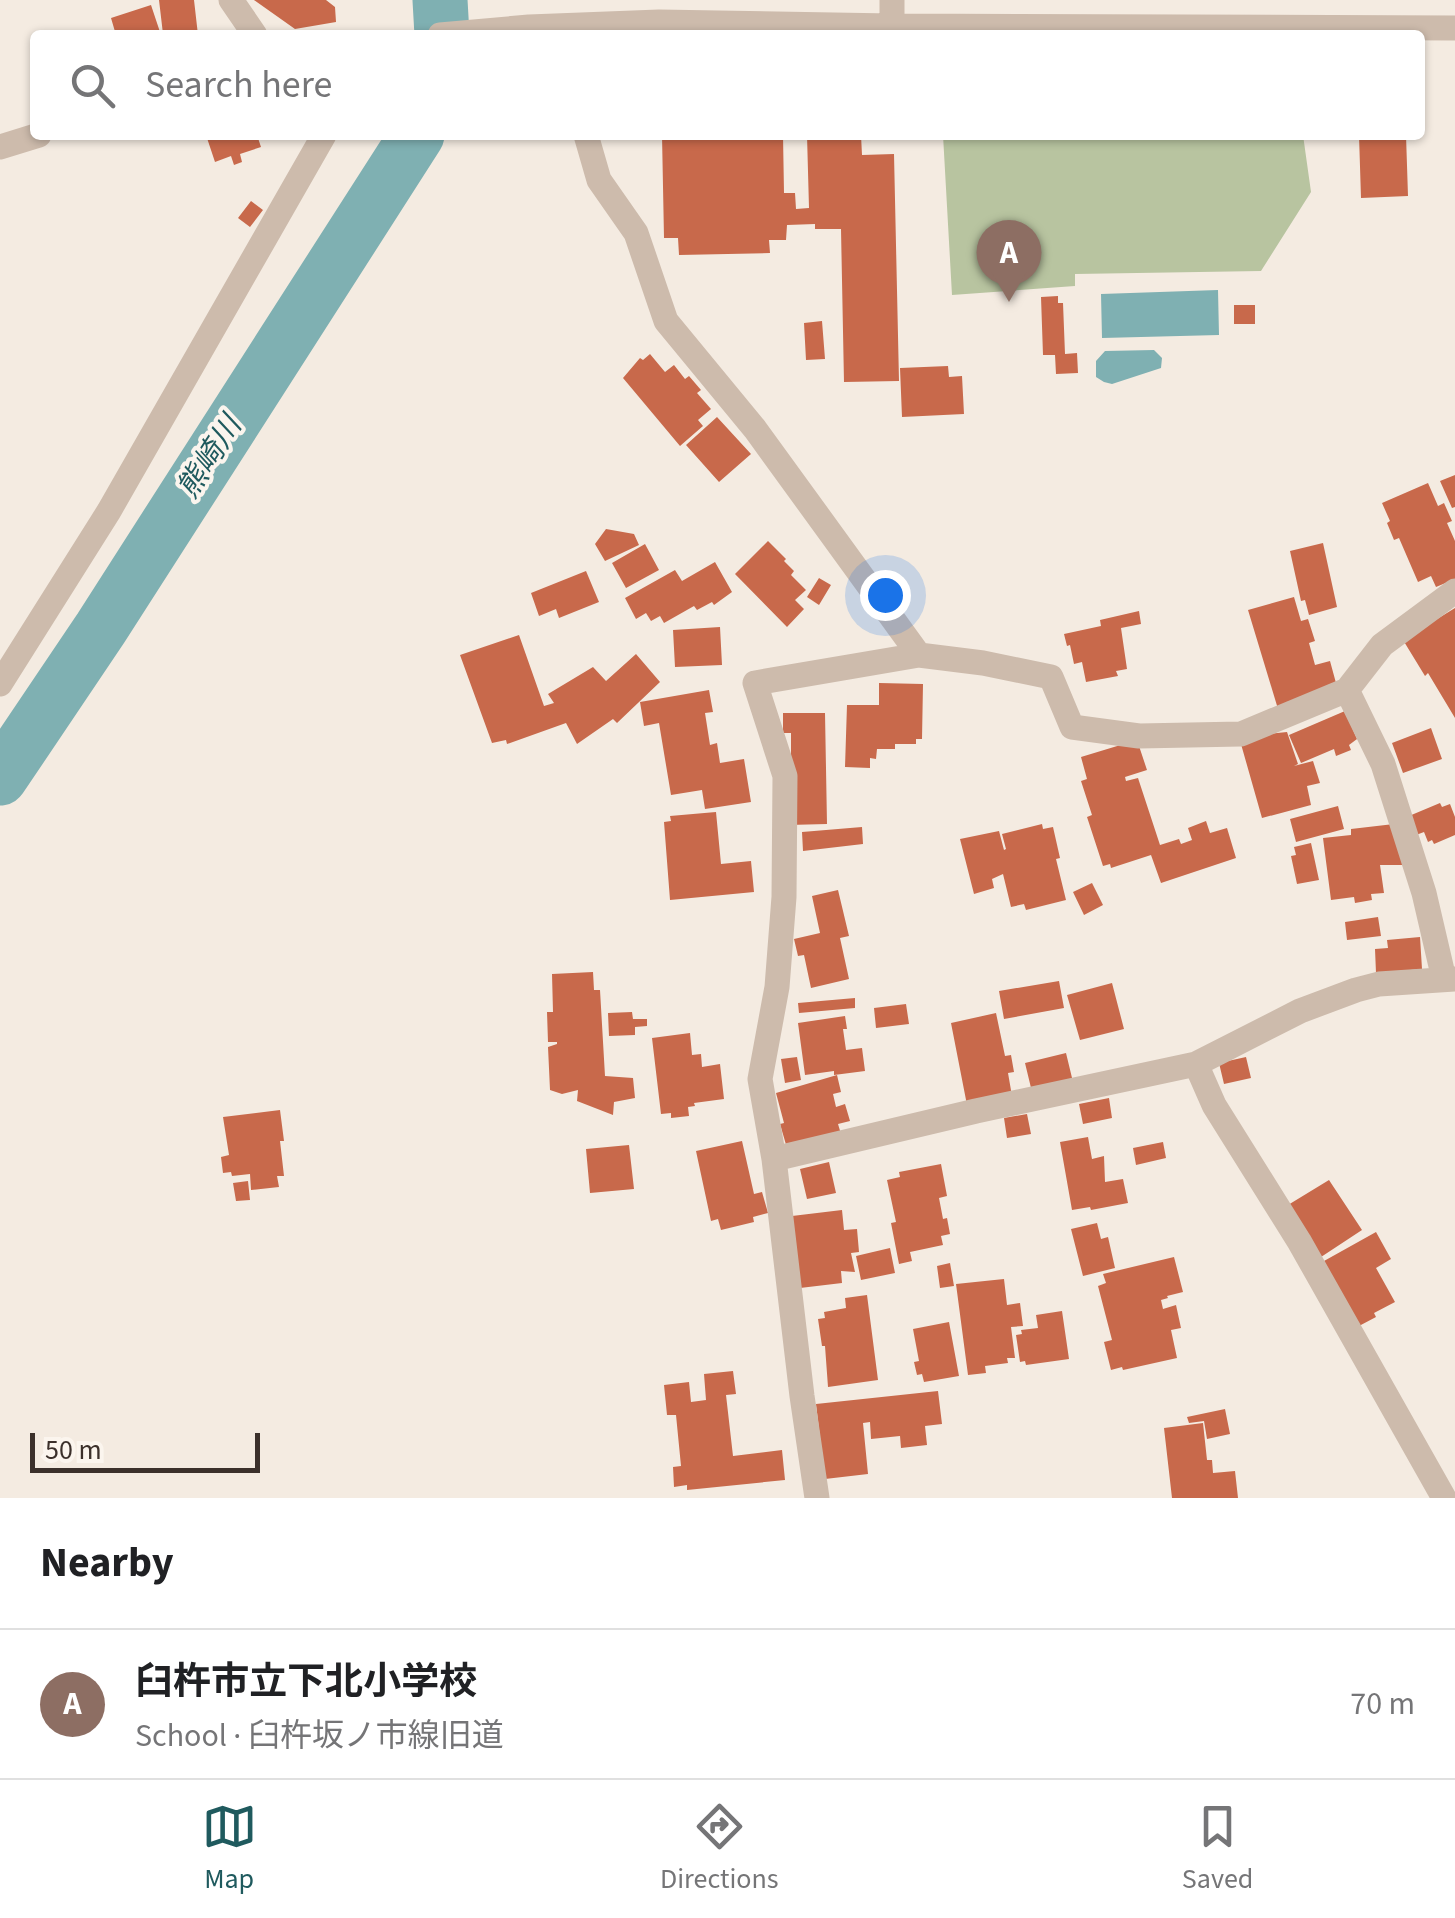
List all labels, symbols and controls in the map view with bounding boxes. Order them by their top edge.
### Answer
search box [30,30,1425,140]
icon: search [65,58,120,113]
text: Search here [145,58,332,112]
pin: A [976,220,1042,302]
water label: 熊崎川 [167,405,254,507]
your location [860,570,911,621]
scale bar [30,1428,260,1472]
text: 50 m [45,1430,102,1470]
text: Nearby [40,1533,174,1593]
text: 臼杵市立下北小学校 [135,1655,477,1709]
text: A [63,1681,82,1727]
text: 70 m [1350,1681,1415,1727]
text: School · 臼杵坂ノ市線旧道 [135,1713,504,1759]
tab: Map [202,1799,257,1899]
tab: Directions [660,1799,779,1899]
tab: Saved [1182,1799,1253,1899]

